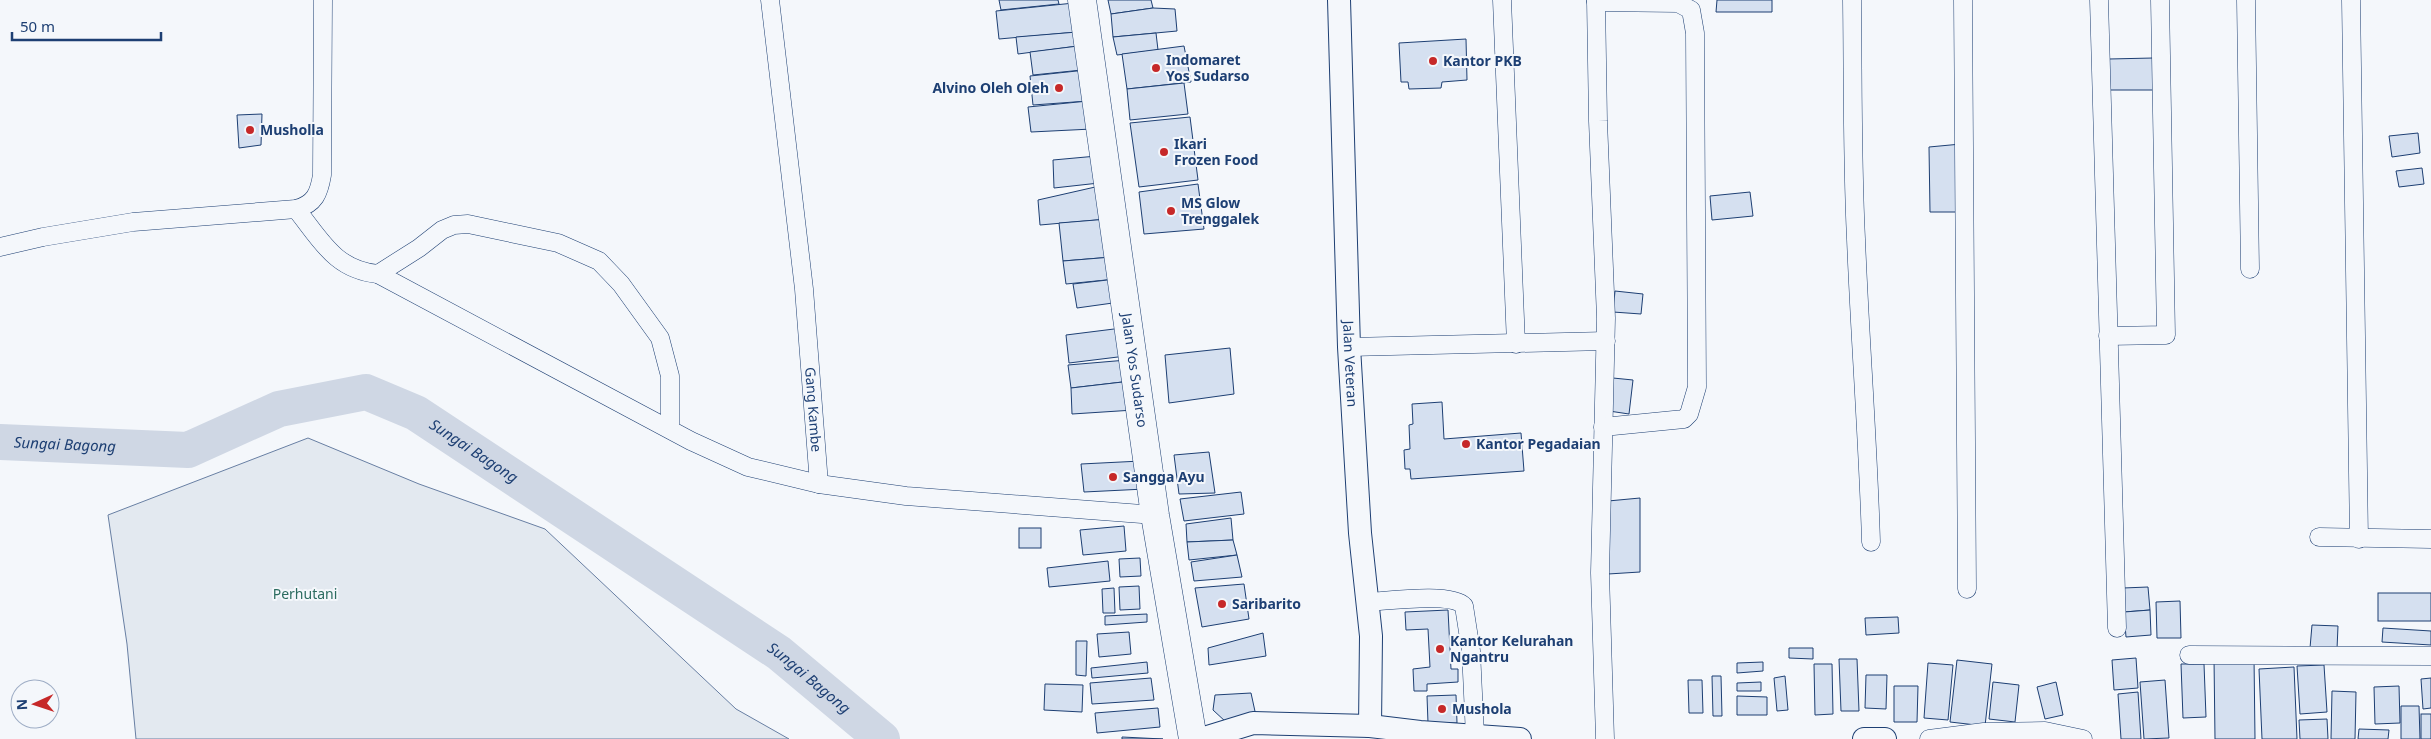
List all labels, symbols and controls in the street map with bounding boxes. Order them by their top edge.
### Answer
scale bar [12,10,161,42]
text: 50 m [20,16,55,36]
place label: Indomaret Yos Sudarso [1166,50,1250,85]
place label: Kantor PKB [1443,51,1522,70]
marker: Kantor PKB [1427,55,1439,67]
marker: Indomaret Yos Sudarso [1150,62,1162,74]
place label: Alvino Oleh Oleh [932,78,1049,97]
marker: Alvino Oleh Oleh [1053,82,1065,94]
place label: Musholla [260,120,324,139]
marker: Musholla [244,124,256,136]
place label: Ikari Frozen Food [1174,134,1258,169]
marker: Ikari Frozen Food [1158,146,1170,158]
place label: MS Glow Trenggalek [1181,193,1259,228]
marker: MS Glow Trenggalek [1165,205,1177,217]
street label: Jalan Yos Sudarso [1117,310,1152,429]
street label: Jalan Veteran [1339,318,1363,408]
street label: Gang Kambe [801,366,827,453]
water label: Sungai Bagong [426,414,523,487]
water label: Sungai Bagong [14,432,117,456]
place label: Kantor Pegadaian [1476,434,1601,453]
marker: Kantor Pegadaian [1460,438,1472,450]
place label: Sangga Ayu [1123,467,1205,486]
marker: Sangga Ayu [1107,471,1119,483]
park label: Perhutani [273,584,337,603]
place label: Saribarito [1232,594,1301,613]
marker: Saribarito [1216,598,1228,610]
place label: Kantor Kelurahan Ngantru [1450,631,1573,666]
water label: Sungai Bagong [764,637,855,718]
marker: Kantor Kelurahan Ngantru [1434,643,1446,655]
north arrow [10,679,60,729]
text: N [12,699,31,711]
place label: Mushola [1452,699,1512,718]
marker: Mushola [1436,703,1448,715]

